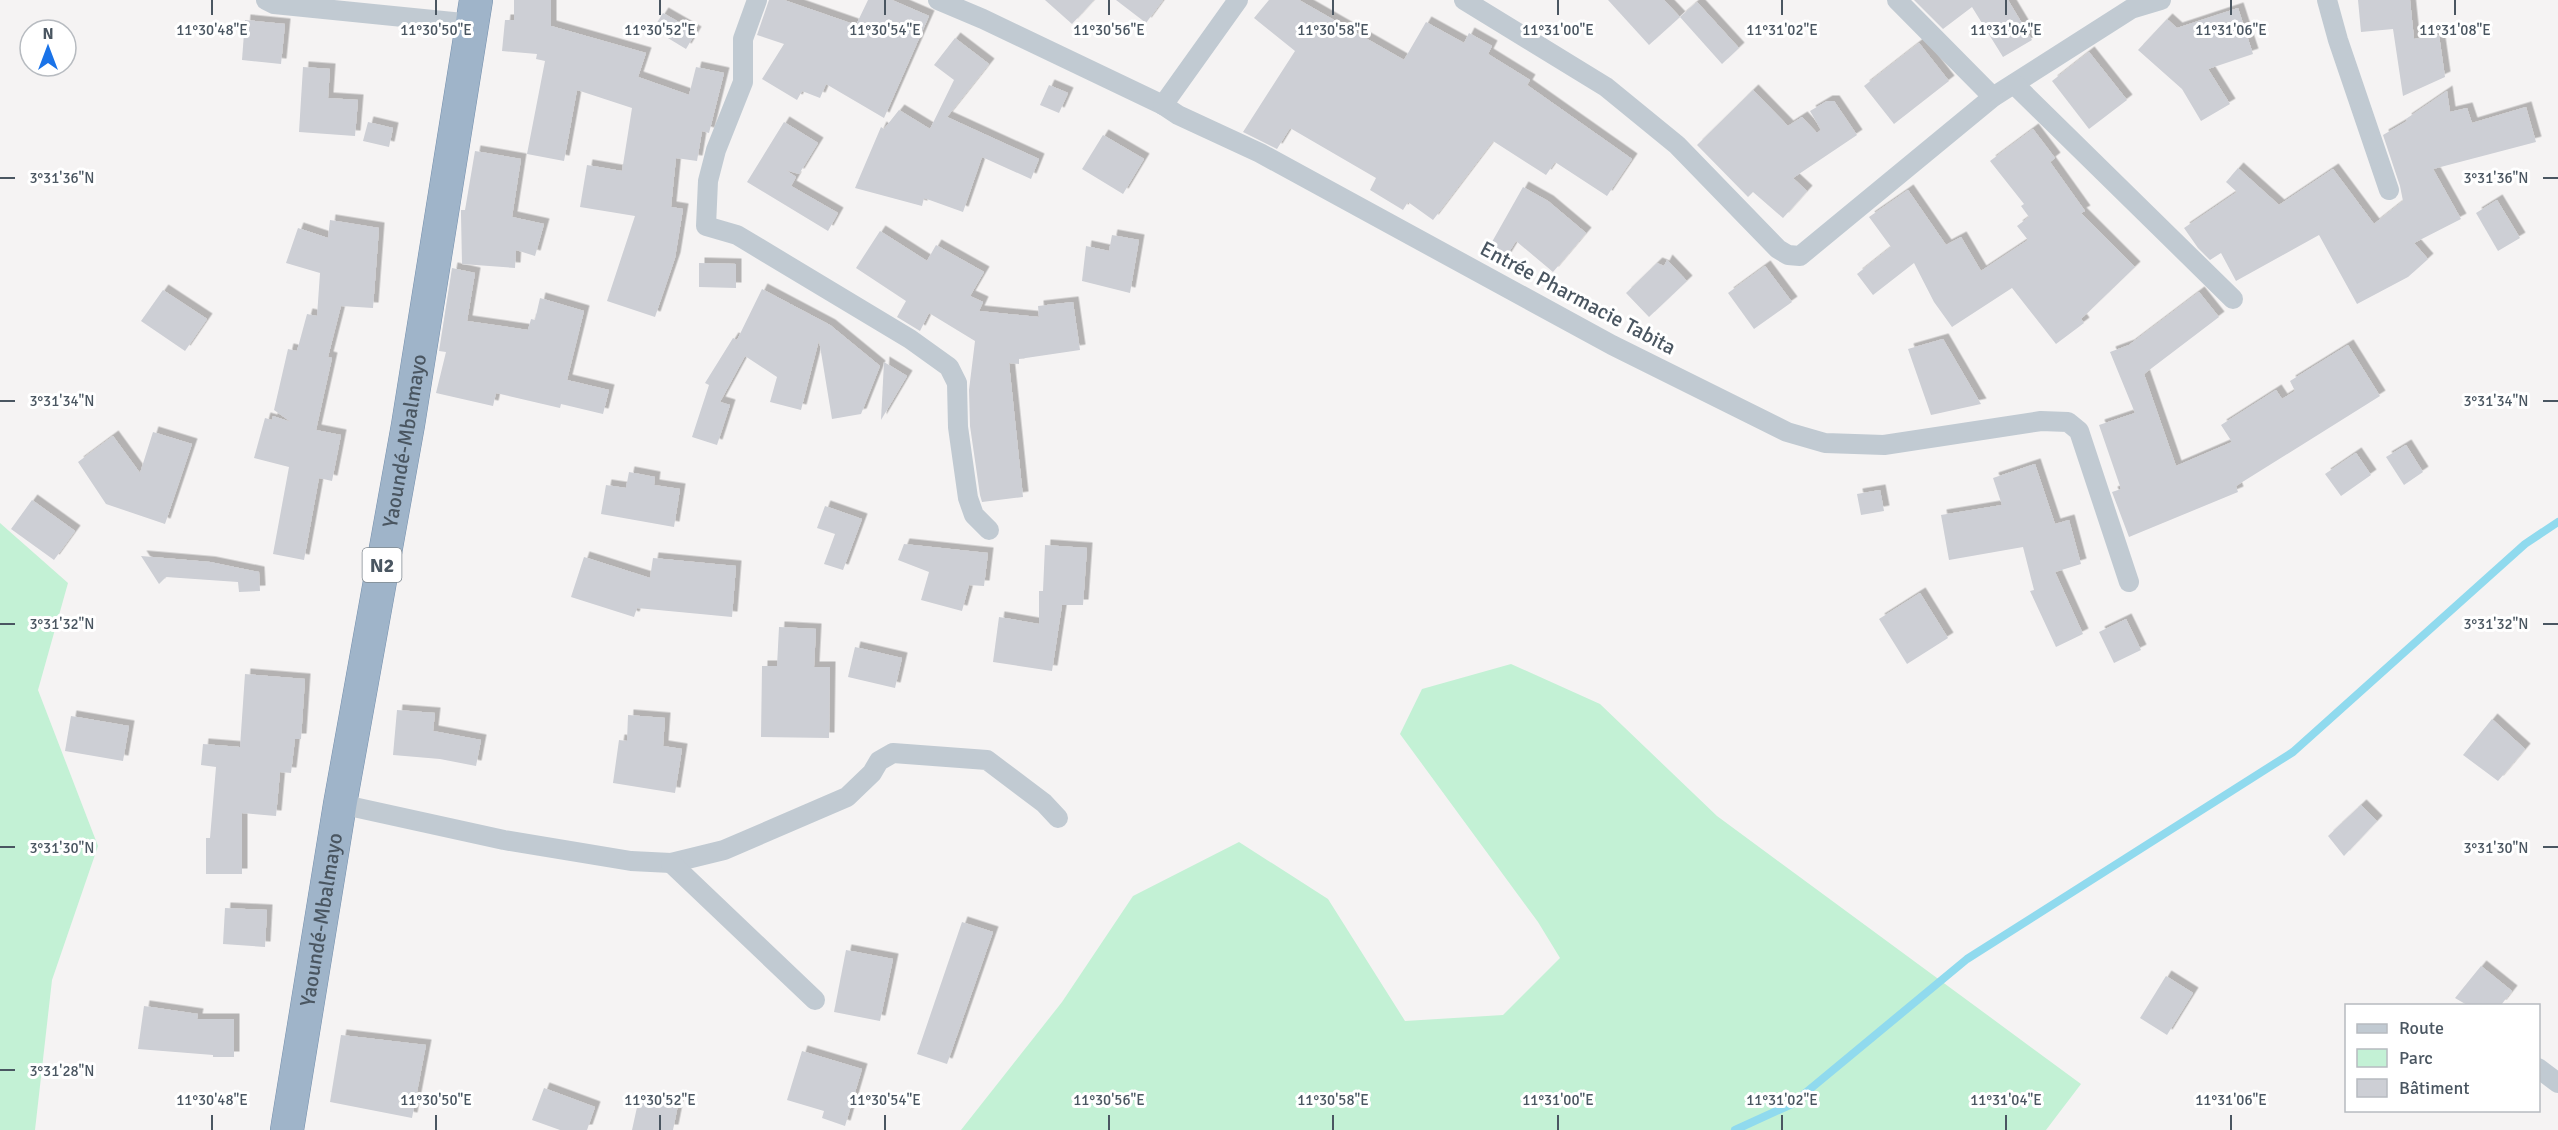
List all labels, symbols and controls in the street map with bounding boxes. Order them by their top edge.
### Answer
north arrow [18,18,78,78]
text: 11°30'48"E [176,21,248,39]
text: 11°30'50"E [400,21,472,39]
text: 11°30'52"E [624,21,696,39]
text: 11°30'54"E [849,21,921,39]
text: 11°30'56"E [1073,21,1145,39]
text: 11°30'58"E [1297,21,1369,39]
text: 11°31'00"E [1522,21,1594,39]
text: 11°31'02"E [1746,21,1818,39]
text: 11°31'04"E [1970,21,2042,39]
text: 11°31'06"E [2195,21,2267,39]
text: 11°31'08"E [2419,21,2491,39]
text: N [42,24,54,44]
text: 3°31'36"N [29,169,95,187]
text: 3°31'36"N [2463,169,2529,187]
street label: Entrée Pharmacie Tabita [1476,235,1680,361]
street label: Yaoundé-Mbalmayo [377,352,432,530]
text: 3°31'34"N [29,392,95,410]
text: 3°31'34"N [2463,392,2529,410]
road number: N2 [362,548,401,582]
text: 3°31'32"N [29,615,95,633]
text: 3°31'32"N [2463,615,2529,633]
street label: Yaoundé-Mbalmayo [294,831,348,1009]
text: 3°31'30"N [29,839,95,857]
text: 3°31'30"N [2463,839,2529,857]
legend [2345,1004,2540,1112]
text: Route [2399,1017,2444,1039]
text: Parc [2399,1047,2433,1069]
text: 3°31'28"N [29,1062,95,1080]
text: Bâtiment [2399,1077,2470,1099]
text: 11°30'48"E [176,1091,248,1109]
text: 11°30'50"E [400,1091,472,1109]
text: 11°30'52"E [624,1091,696,1109]
text: 11°30'54"E [849,1091,921,1109]
text: 11°30'56"E [1073,1091,1145,1109]
text: 11°30'58"E [1297,1091,1369,1109]
text: 11°31'00"E [1522,1091,1594,1109]
text: 11°31'02"E [1746,1091,1818,1109]
text: 11°31'04"E [1970,1091,2042,1109]
text: 11°31'06"E [2195,1091,2267,1109]

